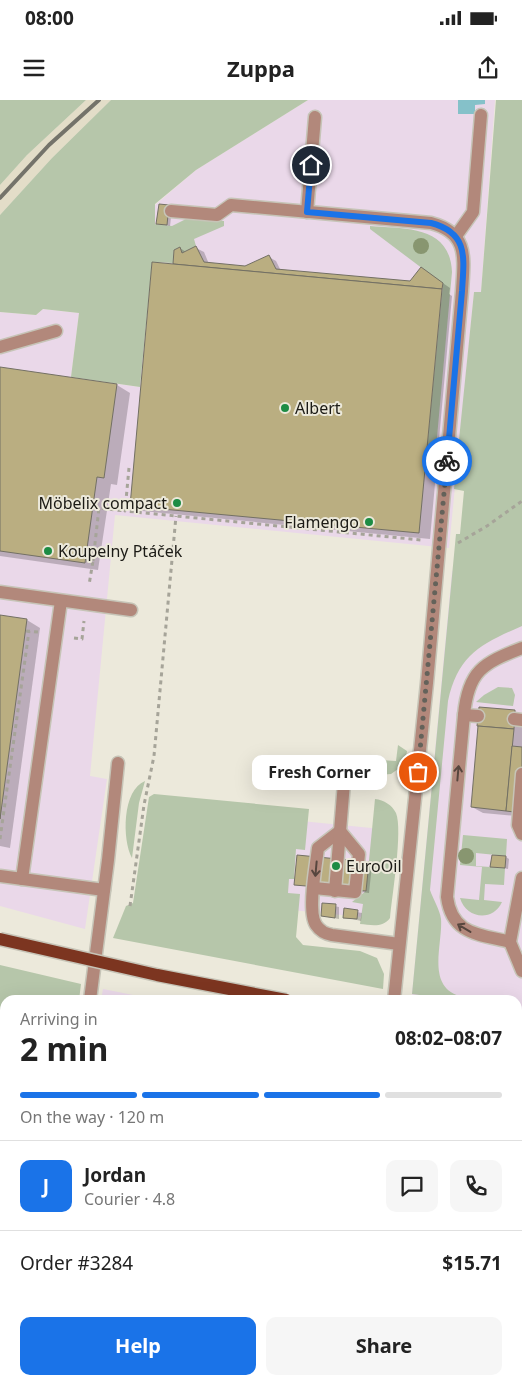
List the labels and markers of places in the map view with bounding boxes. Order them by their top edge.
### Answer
pin [290,144,332,186]
place label: Albert [295,397,341,419]
marker: Albert [279,402,291,414]
place label: Möbelix compact [38,492,167,514]
marker: Möbelix compact [171,497,183,509]
place label: Flamengo [284,511,359,533]
marker: Flamengo [363,516,375,528]
place label: Koupelny Ptáček [58,540,183,562]
marker: Koupelny Ptáček [42,545,54,557]
pin [397,751,439,793]
callout: Fresh Corner [253,754,388,790]
place label: EuroOil [346,855,402,877]
marker: EuroOil [330,860,342,872]

